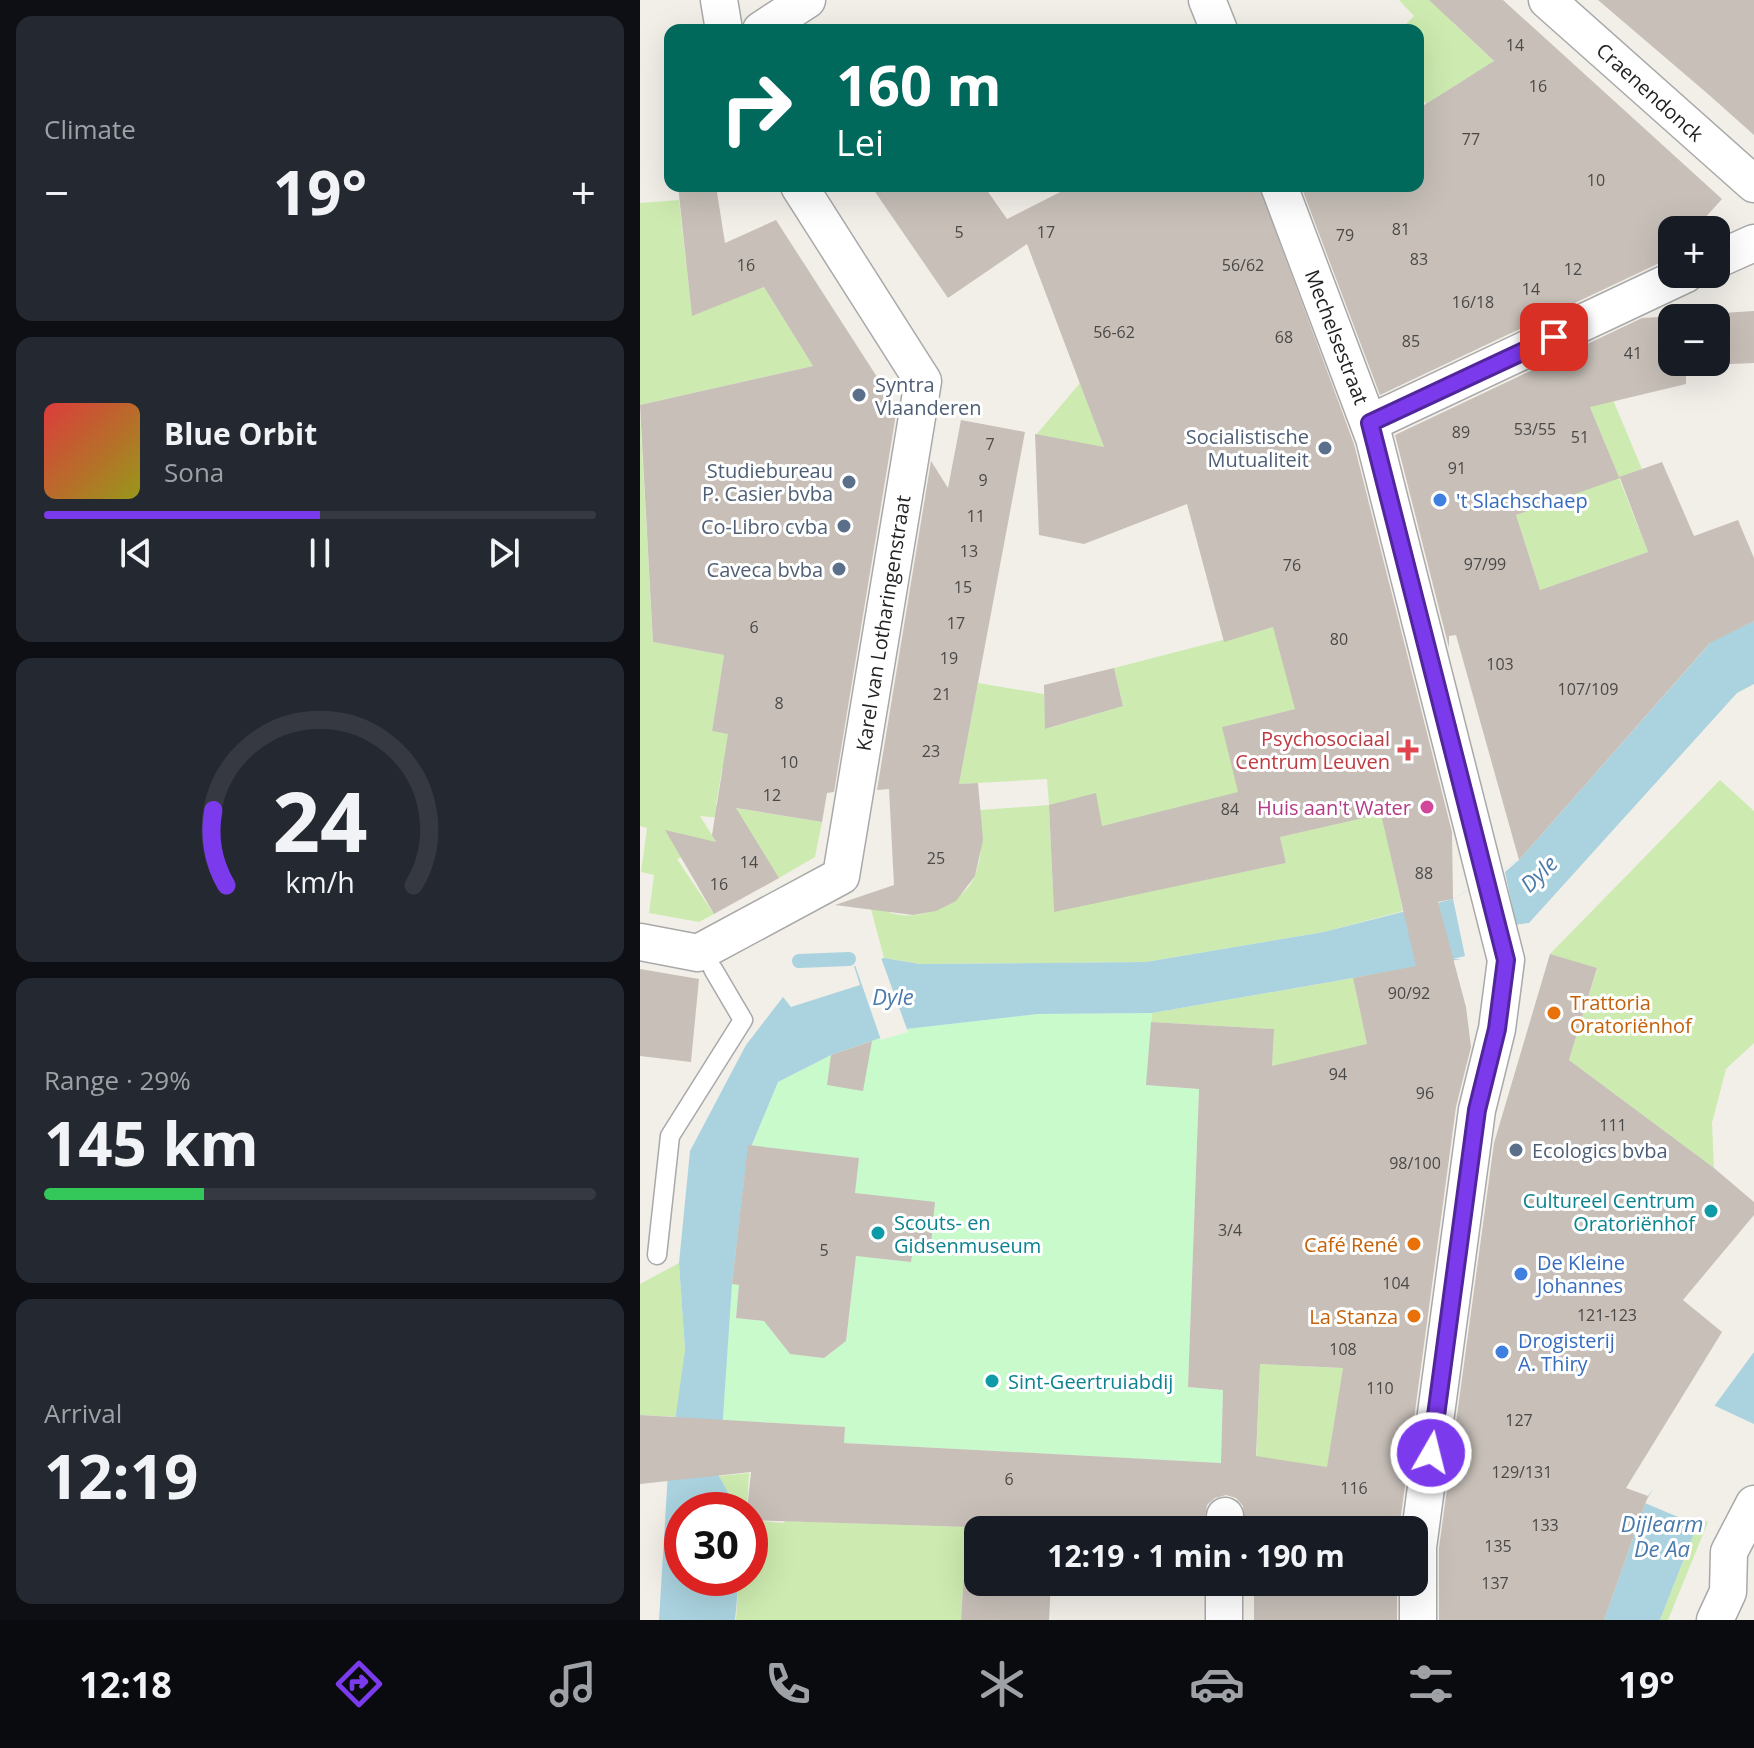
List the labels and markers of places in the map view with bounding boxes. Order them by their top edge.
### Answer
pin [1520,303,1588,371]
place label: Syntra Vlaanderen [875,371,982,421]
marker: Syntra Vlaanderen [850,386,868,404]
place label: Socialistische Mutualiteit [1186,423,1309,473]
marker: Socialistische Mutualiteit [1316,439,1334,457]
place label: Studiebureau P. Casier bvba [702,457,833,507]
marker: Studiebureau P. Casier bvba [840,473,858,491]
place label: 't Slachschaep [1456,487,1588,514]
marker: 't Slachschaep [1431,491,1449,509]
place label: Co-Libro cvba [701,513,828,540]
marker: Co-Libro cvba [835,517,853,535]
place label: Caveca bvba [707,556,823,583]
marker: Caveca bvba [830,560,848,578]
place label: Psychosociaal Centrum Leuven [1235,725,1390,775]
marker: Psychosociaal Centrum Leuven [1397,739,1419,761]
place label: Huis aan't Water [1257,794,1411,821]
marker: Huis aan't Water [1418,798,1436,816]
place label: Trattoria Oratoriënhof [1570,989,1693,1039]
marker: Trattoria Oratoriënhof [1545,1004,1563,1022]
place label: Ecologics bvba [1532,1137,1668,1164]
marker: Ecologics bvba [1507,1141,1525,1159]
place label: Cultureel Centrum Oratoriënhof [1523,1187,1696,1237]
marker: Cultureel Centrum Oratoriënhof [1702,1202,1720,1220]
place label: Scouts- en Gidsenmuseum [894,1209,1041,1259]
marker: Scouts- en Gidsenmuseum [869,1224,887,1242]
place label: Café René [1304,1231,1398,1258]
marker: Café René [1405,1235,1423,1253]
place label: De Kleine Johannes [1535,1249,1625,1299]
marker: De Kleine Johannes [1512,1265,1530,1283]
place label: La Stanza [1309,1303,1398,1330]
marker: La Stanza [1405,1307,1423,1325]
place label: Drogisterij A. Thiry [1518,1327,1615,1377]
marker: Drogisterij A. Thiry [1493,1343,1511,1361]
place label: Sint-Geertruiabdij [1008,1368,1173,1395]
marker: Sint-Geertruiabdij [983,1372,1001,1390]

